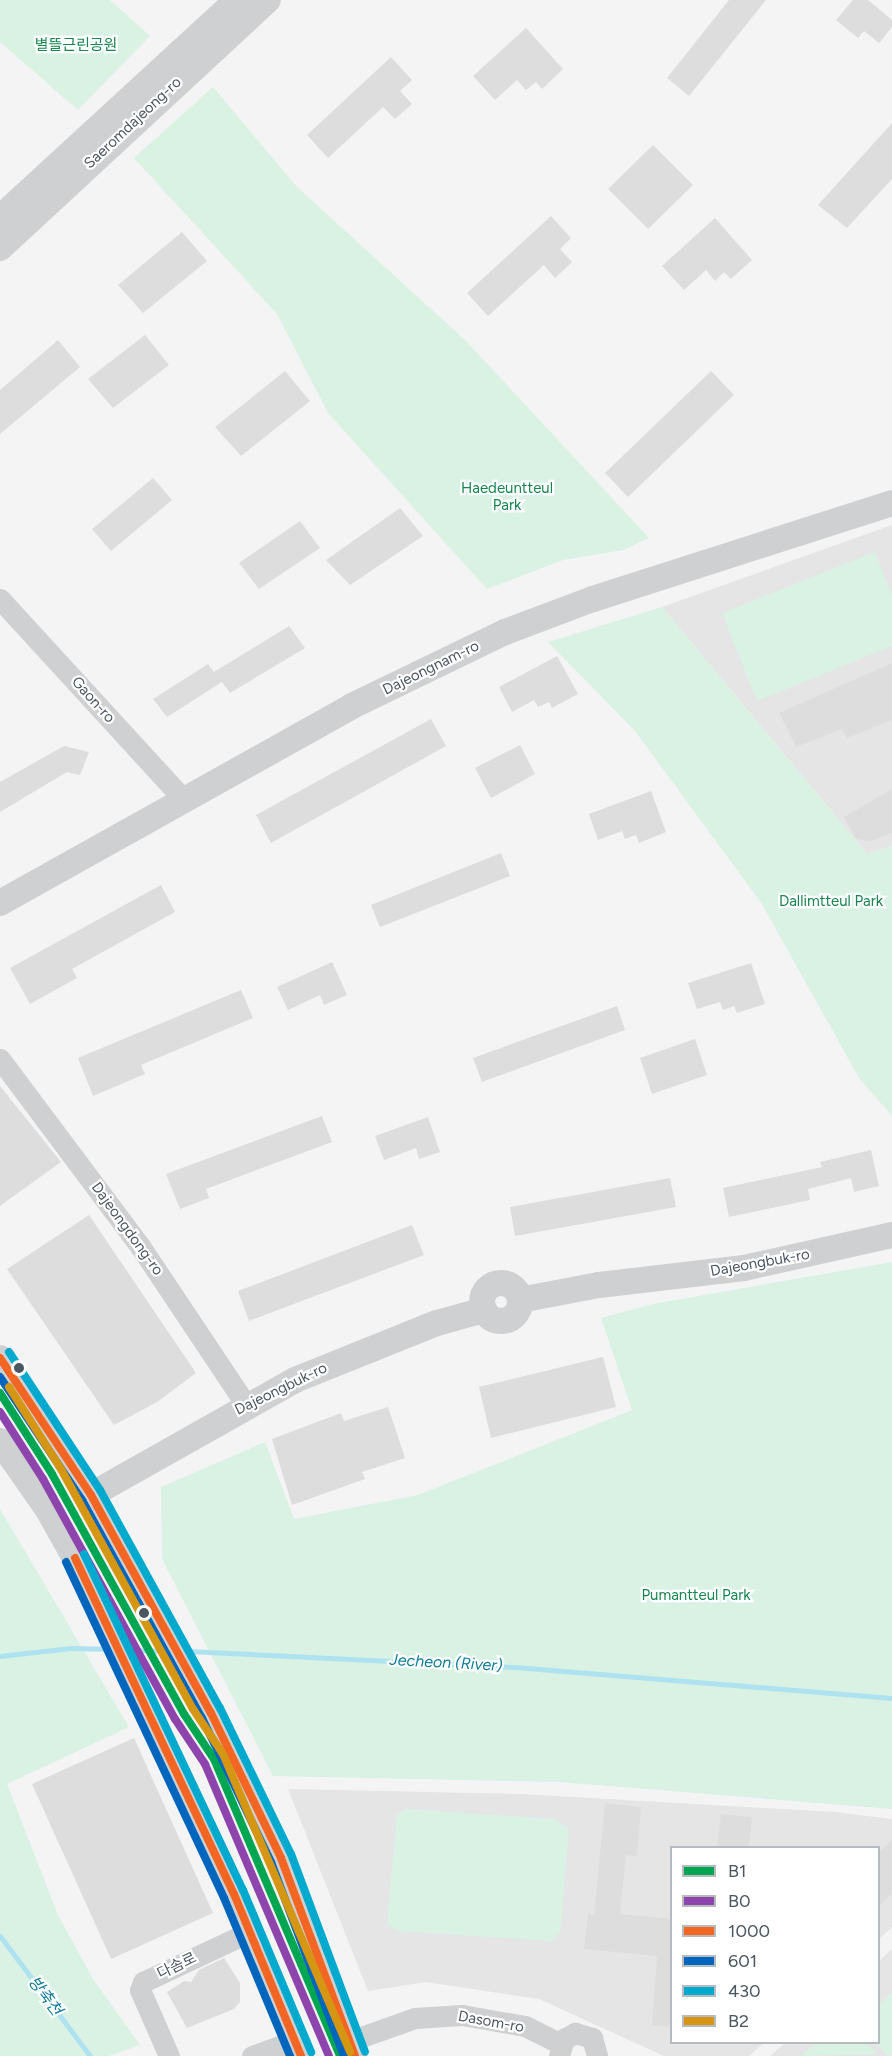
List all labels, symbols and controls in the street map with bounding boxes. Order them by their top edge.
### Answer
park label: 별뜰근린공원 [35,37,117,55]
street label: Saeromdajeong-ro [81,73,185,173]
park label: Haedeuntteul Park [461,479,553,514]
street label: Dajeongnam-ro [380,637,482,699]
street label: Gaon-ro [68,673,118,727]
park label: Dallimtteul Park [779,893,883,911]
street label: Dajeongdong-ro [87,1179,167,1279]
street label: Dajeongbuk-ro [709,1245,811,1281]
street label: Dajeongbuk-ro [232,1359,330,1419]
unlabelled marker [13,1362,25,1374]
park label: Pumantteul Park [641,1587,751,1605]
unlabelled marker [138,1607,150,1619]
water label: Jecheon (River) [389,1650,503,1676]
legend [670,1846,880,2044]
text: B1 [728,1860,746,1882]
text: B0 [728,1890,751,1912]
text: 1000 [728,1920,770,1942]
street label: 다솜로 [154,1949,200,1983]
text: 601 [728,1950,757,1972]
water label: 방축천 [24,1973,66,2019]
text: 430 [728,1980,761,2002]
street label: Dasom-ro [457,2007,525,2037]
text: B2 [728,2010,749,2032]

